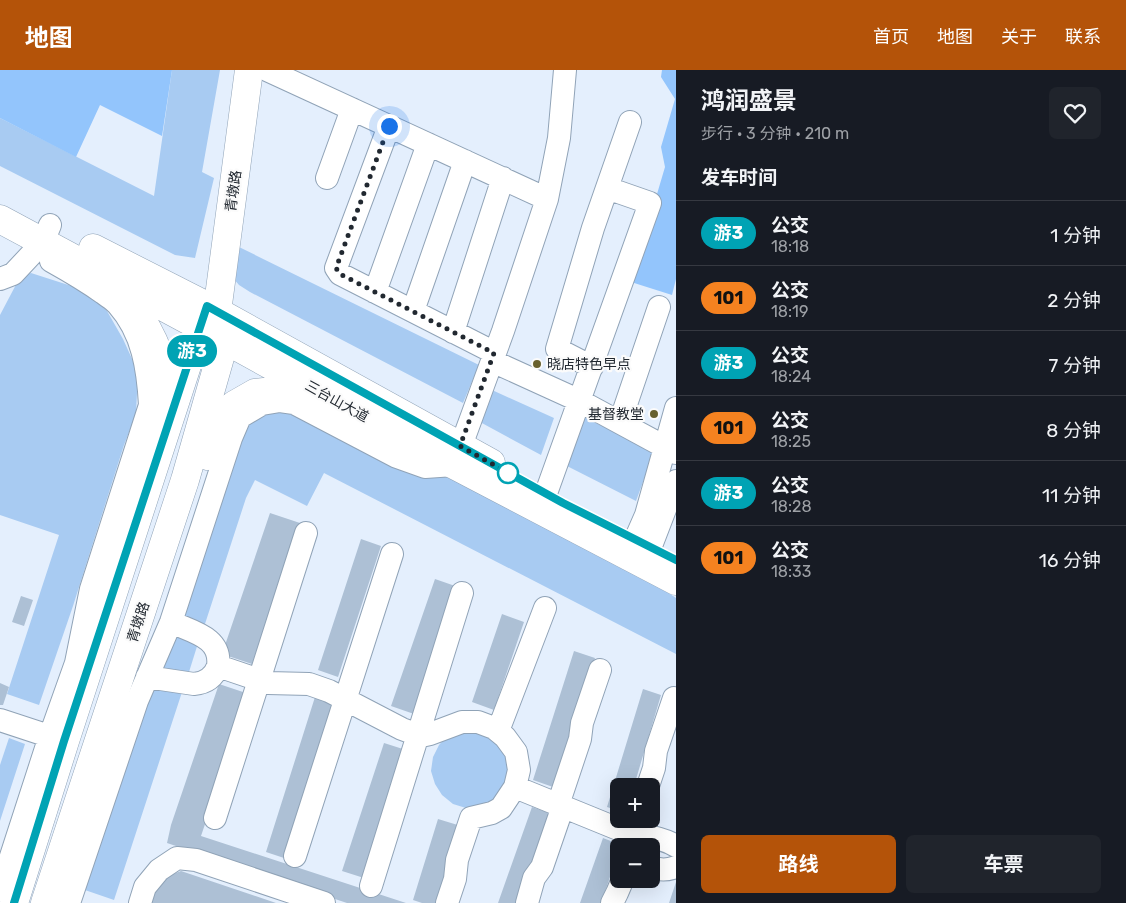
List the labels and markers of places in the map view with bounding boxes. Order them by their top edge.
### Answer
place label: 晓店特色早点 [547,356,631,373]
marker: 晓店特色早点 [531,358,543,370]
place label: 基督教堂 [588,406,644,423]
marker: 基督教堂 [648,408,660,420]
unlabelled marker [497,462,519,484]

